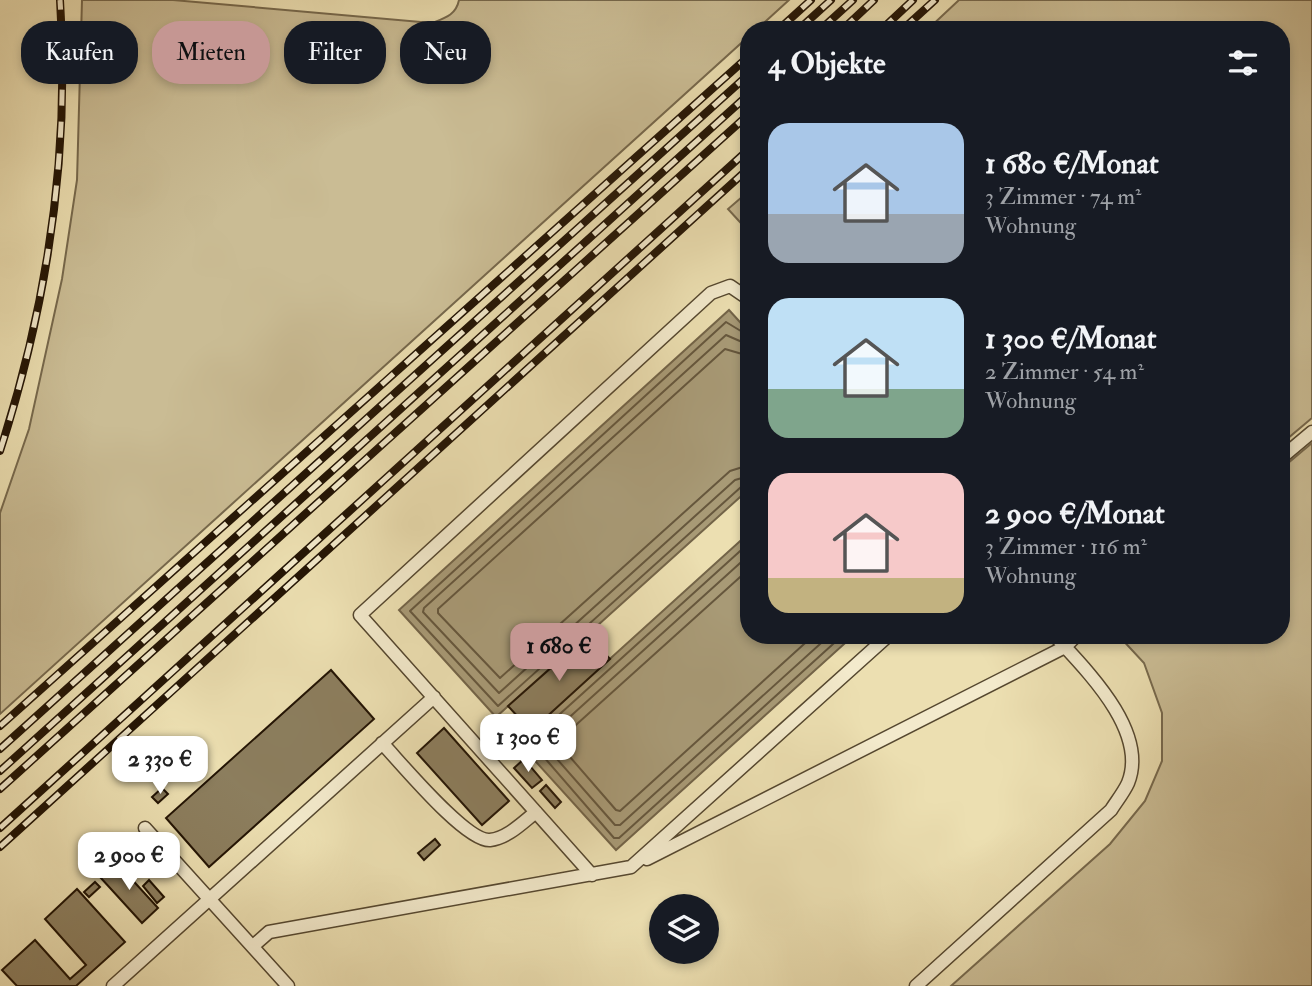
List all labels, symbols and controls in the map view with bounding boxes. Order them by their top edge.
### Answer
chip: Kaufen [21,21,138,84]
chip: Mieten [152,21,270,84]
chip: Filter [284,21,386,84]
chip: Neu [400,21,491,84]
icon: filters [1224,44,1262,82]
text: 4 Objekte [768,45,885,82]
text: 1 680 €/Monat [985,145,1159,182]
icon: home [824,151,908,235]
text: 3 Zimmer · 74 m² [985,182,1142,211]
text: Wohnung [985,211,1076,240]
text: 1 300 €/Monat [985,320,1156,357]
icon: home [824,326,908,410]
text: 2 Zimmer · 54 m² [985,357,1144,386]
text: Wohnung [985,386,1076,415]
text: 2 900 €/Monat [985,495,1165,532]
icon: home [824,501,908,585]
text: 3 Zimmer · 116 m² [985,532,1147,561]
text: Wohnung [985,561,1076,590]
pin: 1 680 € [494,624,624,683]
text: 1 680 € [526,631,592,660]
pin: 1 300 € [463,714,593,774]
text: 1 300 € [496,722,560,751]
pin: 2 330 € [95,736,225,796]
text: 2 330 € [128,744,192,773]
pin: 2 900 € [64,832,194,892]
text: 2 900 € [94,840,164,869]
map controls [649,894,719,964]
button: layers [649,894,719,964]

